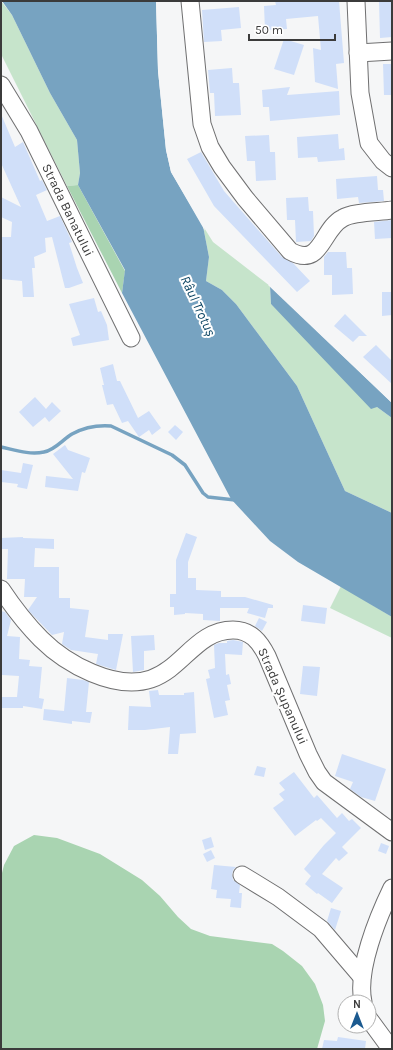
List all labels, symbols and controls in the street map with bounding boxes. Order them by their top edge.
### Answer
scale bar [249,16,335,42]
text: 50 m [255,23,283,37]
street label: Strada Banatului [39,161,97,259]
water label: Râul Trotuș [177,273,220,339]
street label: Strada Șupanului [255,645,311,747]
north arrow [337,994,377,1034]
text: N [353,998,361,1011]

